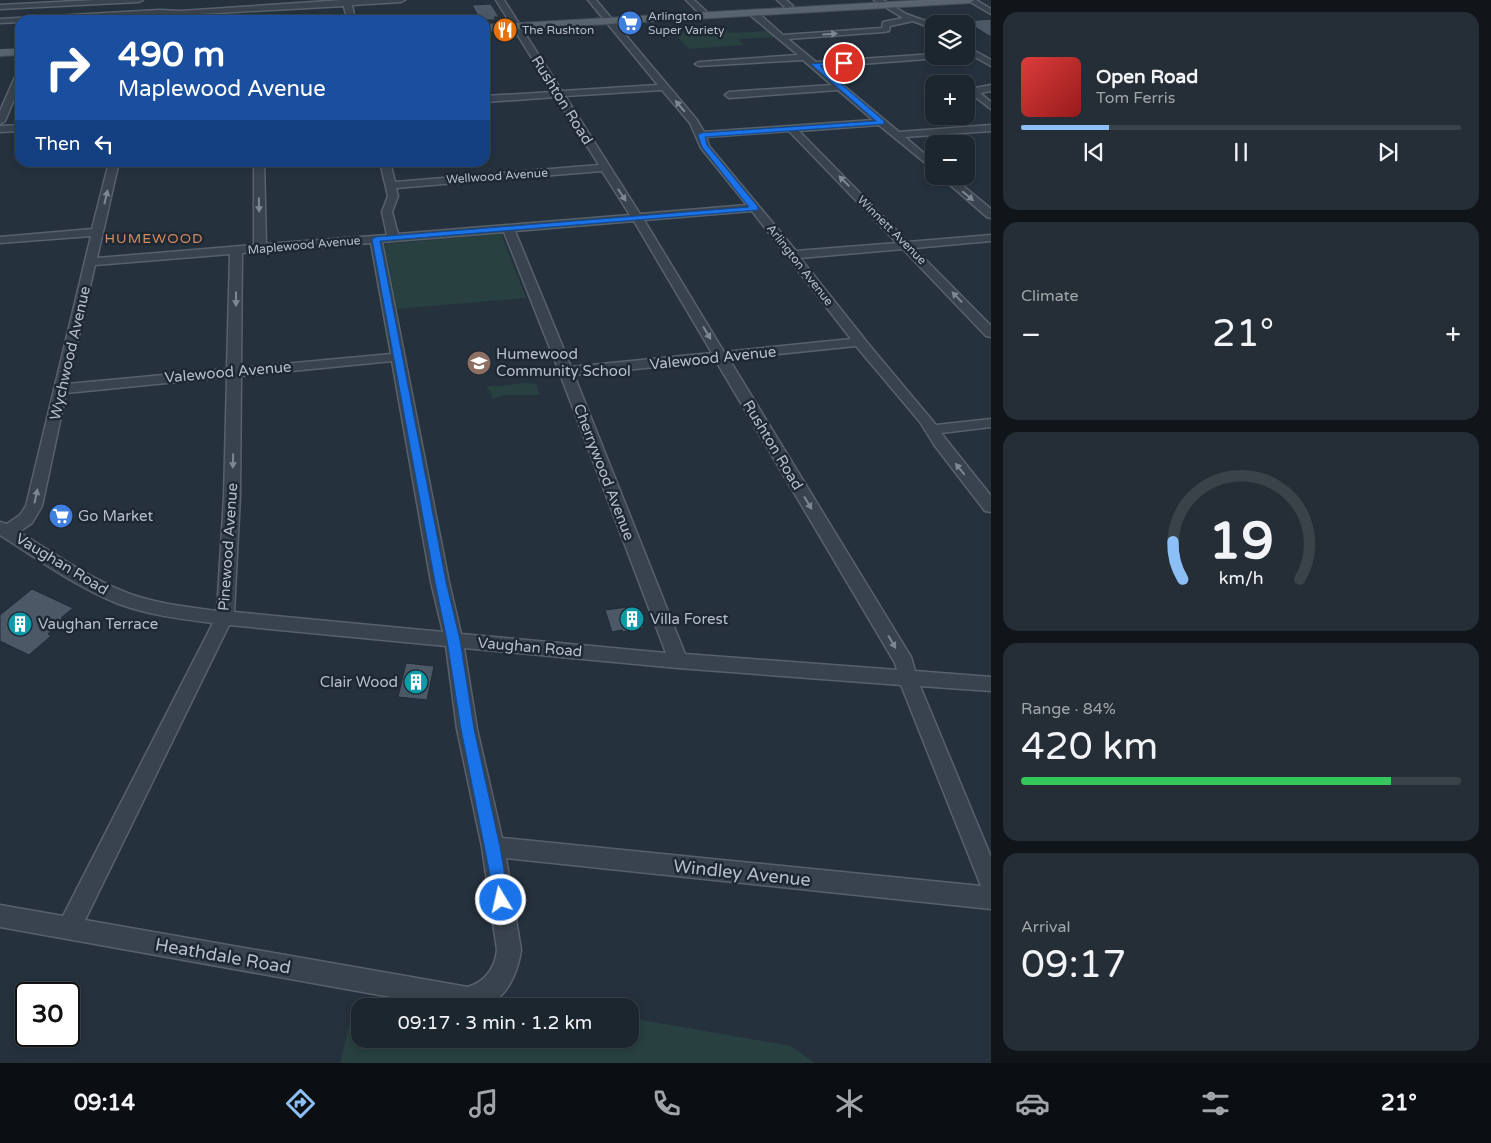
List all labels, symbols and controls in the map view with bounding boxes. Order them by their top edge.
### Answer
place label: Arlington Super Variety [648,9,725,37]
supermarket icon: Arlington Super Variety [617,10,643,36]
map controls [925,15,975,185]
button: layers [925,15,975,65]
restaurant icon: The Rushton [492,17,518,43]
place label: The Rushton [522,23,594,37]
one-way arrow [822,29,838,37]
text: 490 m [118,34,225,76]
icon: right [35,35,100,100]
pin [823,42,865,84]
icon: arrive [830,49,858,77]
street label: Rushton Road [527,52,597,148]
text: Open Road [1096,66,1198,88]
button: + [925,75,975,125]
text: Maplewood Avenue [118,76,326,102]
text: Tom Ferris [1096,88,1175,108]
one-way arrow [675,100,686,113]
icon: left [90,130,118,158]
text: Then [35,133,80,155]
button: − [925,135,975,185]
icon: previous [1080,138,1108,166]
icon: pause [1227,138,1255,166]
icon: next [1374,138,1402,166]
street label: Wellwood Avenue [446,165,549,187]
one-way arrow [838,176,850,188]
one-way arrow [617,188,627,201]
one-way arrow [102,190,110,205]
one-way arrow [961,190,974,201]
street label: Winnett Avenue [855,193,929,267]
one-way arrow [255,198,263,214]
street label: Arlington Avenue [764,221,836,309]
district label: HUMEWOOD [104,230,204,247]
street label: Maplewood Avenue [247,233,361,257]
street label: Wychwood Avenue [46,284,94,422]
text: Climate [1021,286,1079,306]
one-way arrow [232,291,240,307]
one-way arrow [951,292,963,304]
text: 21° [1212,311,1274,357]
text: − [1021,318,1041,352]
text: + [1445,318,1461,352]
one-way arrow [702,327,711,340]
street label: Valewood Avenue [649,342,777,374]
place label: Humewood Community School [496,345,631,380]
school or university icon: Humewood Community School [466,350,492,376]
street label: Valewood Avenue [164,357,292,387]
street label: Rushton Road [739,397,807,493]
street label: Cherrywood Avenue [570,401,638,543]
one-way arrow [229,453,237,469]
one-way arrow [955,462,966,475]
street label: Pinewood Avenue [215,482,241,612]
one-way arrow [33,487,41,503]
one-way arrow [804,496,813,509]
supermarket icon: Go Market [48,503,74,529]
place label: Go Market [78,507,154,525]
text: 19 [1208,510,1274,573]
street label: Vaughan Road [12,529,112,599]
text: km/h [1219,568,1263,589]
building icon: Villa Forest [619,606,645,632]
place label: Villa Forest [650,610,729,628]
building icon: Vaughan Terrace [7,611,33,637]
place label: Vaughan Terrace [38,615,158,633]
street label: Vaughan Road [477,633,583,661]
one-way arrow [888,635,897,649]
building icon: Clair Wood [403,669,429,695]
place label: Clair Wood [320,673,398,691]
text: Range · 84% [1021,699,1116,719]
text: 420 km [1021,724,1158,770]
street label: Windley Avenue [672,855,812,891]
position arrow [474,873,526,925]
text: Arrival [1021,917,1070,937]
street label: Heathdale Road [153,933,293,979]
text: 09:17 [1021,942,1126,988]
speed limit sign: 30 [15,982,80,1047]
text: 09:17 · 3 min · 1.2 km [398,1012,592,1034]
icon: directions [283,1086,318,1121]
icon: music [466,1086,501,1121]
icon: phone [649,1086,684,1121]
icon: climate [832,1086,867,1121]
icon: car [1015,1086,1050,1121]
icon: filters [1198,1086,1233,1121]
text: 09:14 [74,1090,135,1116]
text: 21° [1381,1090,1417,1116]

